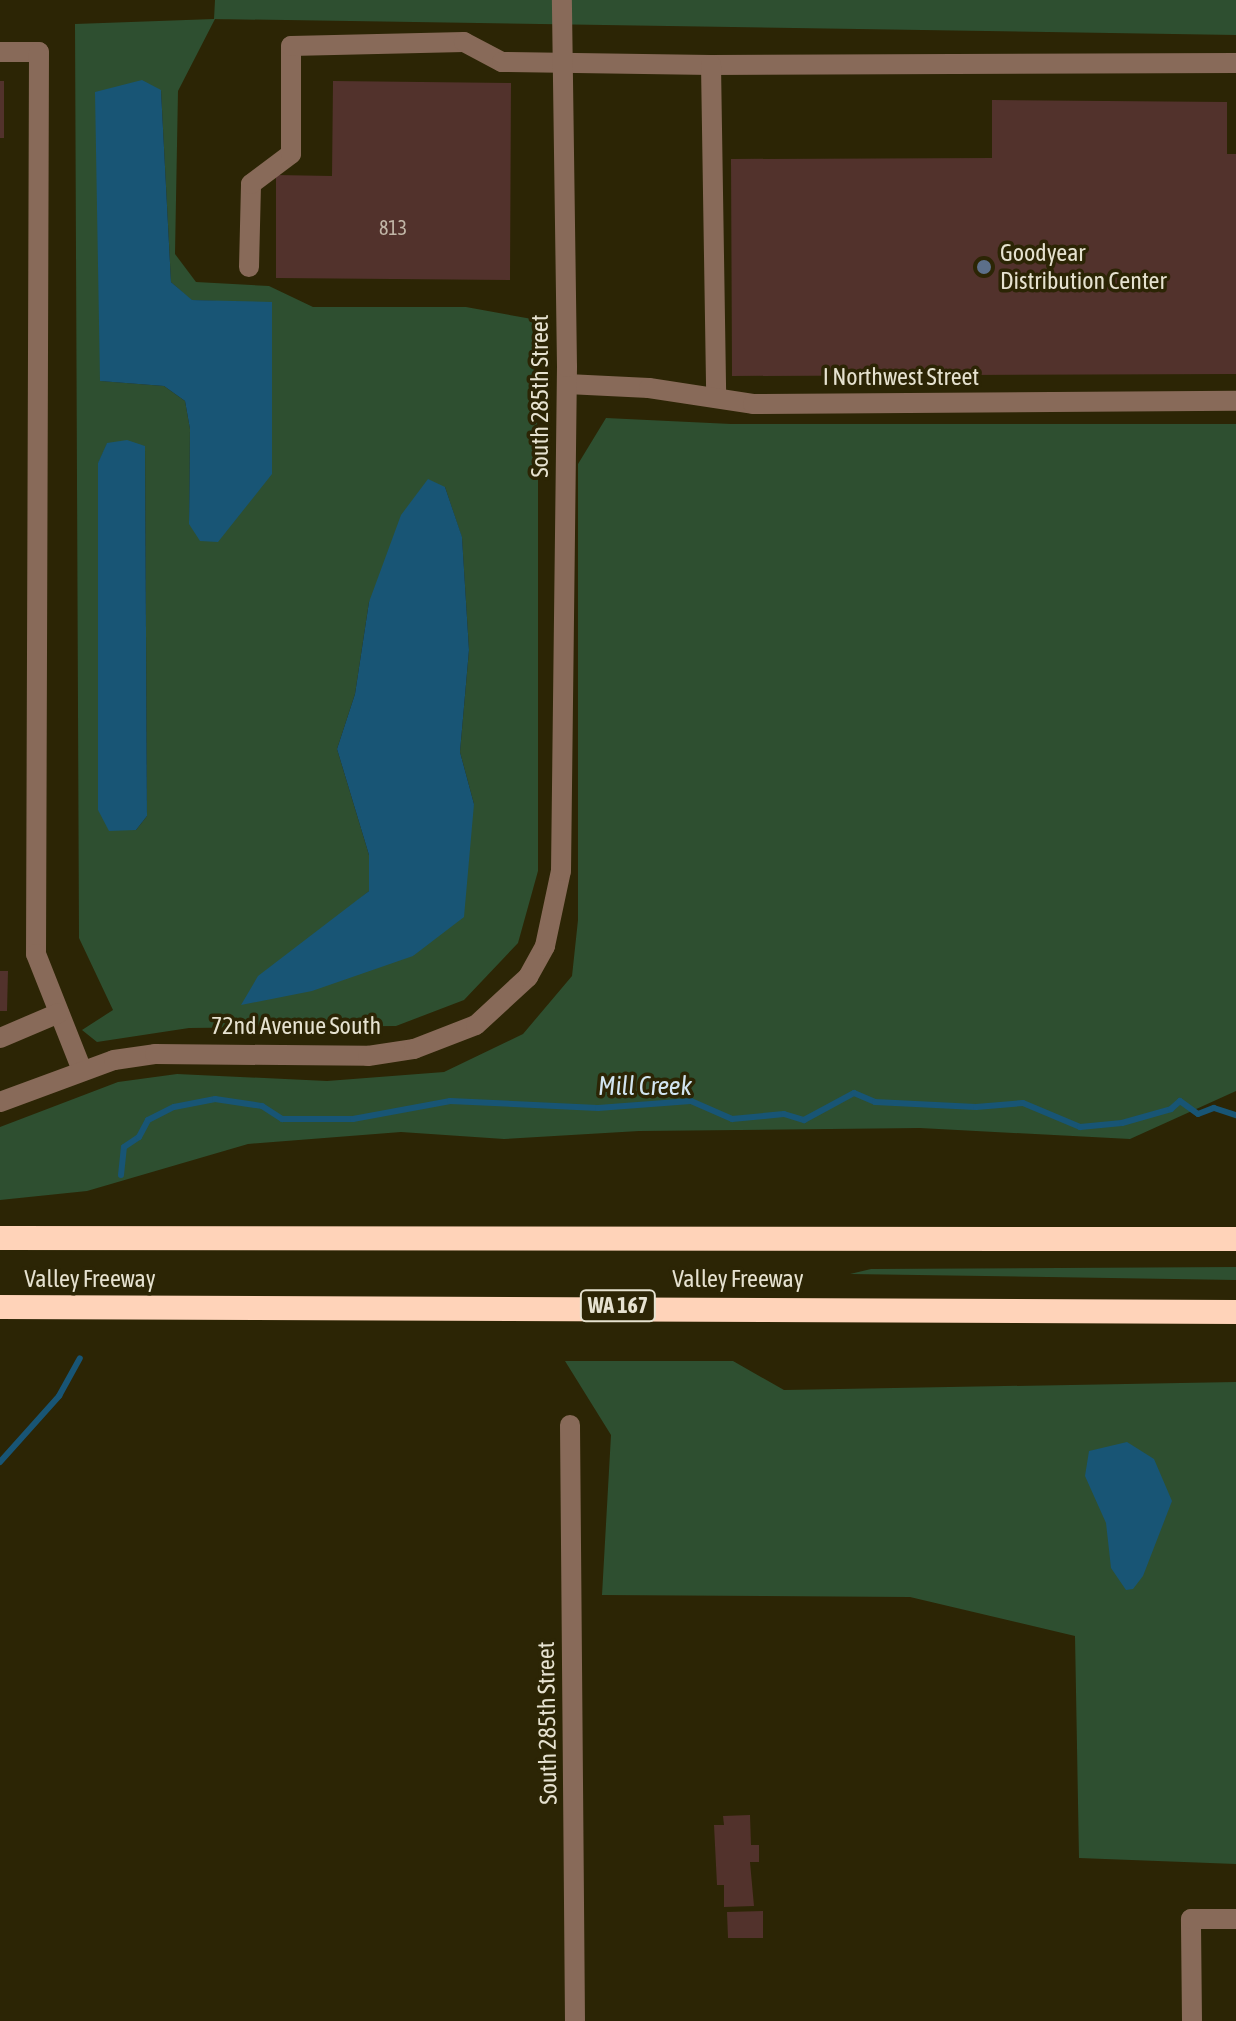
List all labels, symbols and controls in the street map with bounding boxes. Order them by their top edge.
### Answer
house number: 813 [379,215,407,239]
place label: Goodyear Distribution Center [1000,239,1167,295]
marker: Goodyear Distribution Center [975,258,993,276]
street label: South 285th Street [526,314,554,478]
street label: I Northwest Street [823,363,979,391]
street label: 72nd Avenue South [211,1012,381,1040]
water label: Mill Creek [598,1071,692,1103]
street label: Valley Freeway [24,1265,156,1293]
street label: Valley Freeway [672,1265,804,1293]
road number: WA 167 [578,1288,658,1324]
street label: South 285th Street [531,1641,563,1805]

